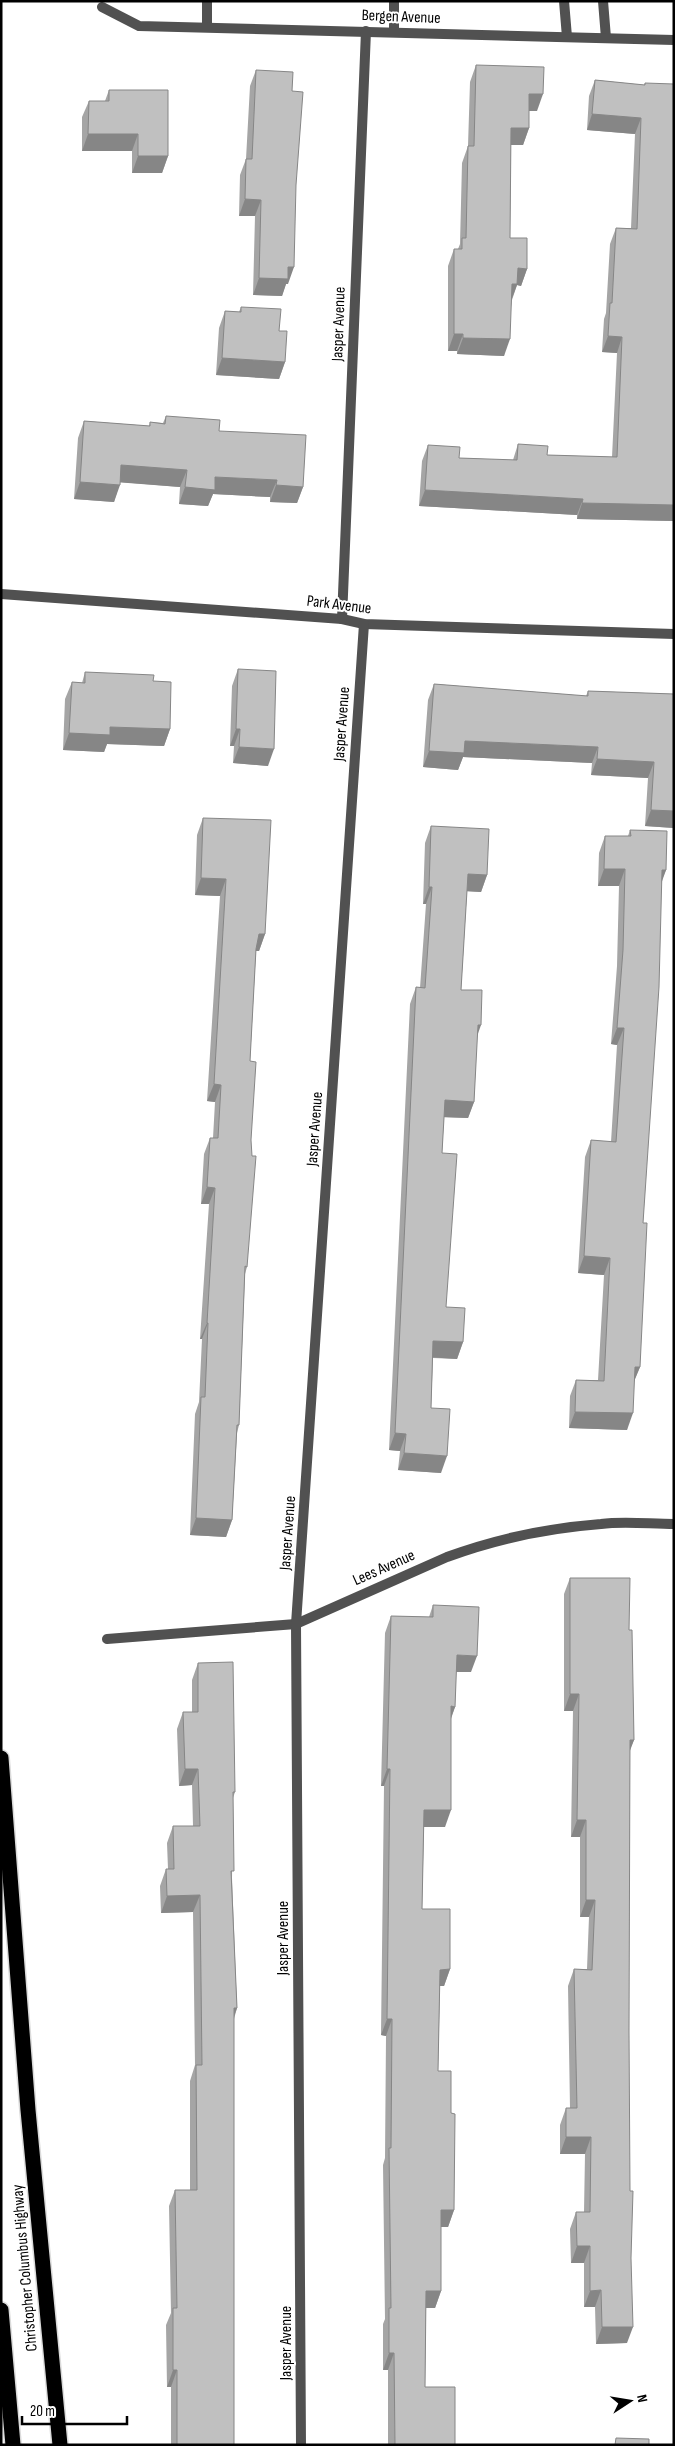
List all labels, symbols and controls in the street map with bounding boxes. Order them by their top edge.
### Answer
street label: Bergen Avenue [361,6,441,28]
street label: Jasper Avenue [328,286,350,363]
street label: Park Avenue [306,592,372,618]
street label: Jasper Avenue [330,686,354,763]
street label: Jasper Avenue [303,1091,327,1168]
street label: Jasper Avenue [276,1495,300,1572]
street label: Lees Avenue [350,1546,418,1590]
street label: Jasper Avenue [274,1901,293,1976]
street label: Christopher Columbus Highway [8,2184,42,2352]
street label: Jasper Avenue [277,2306,296,2381]
north arrow [605,2376,655,2426]
text: N [633,2393,651,2404]
scale bar [22,2394,128,2426]
text: 20 m [30,2402,55,2421]

